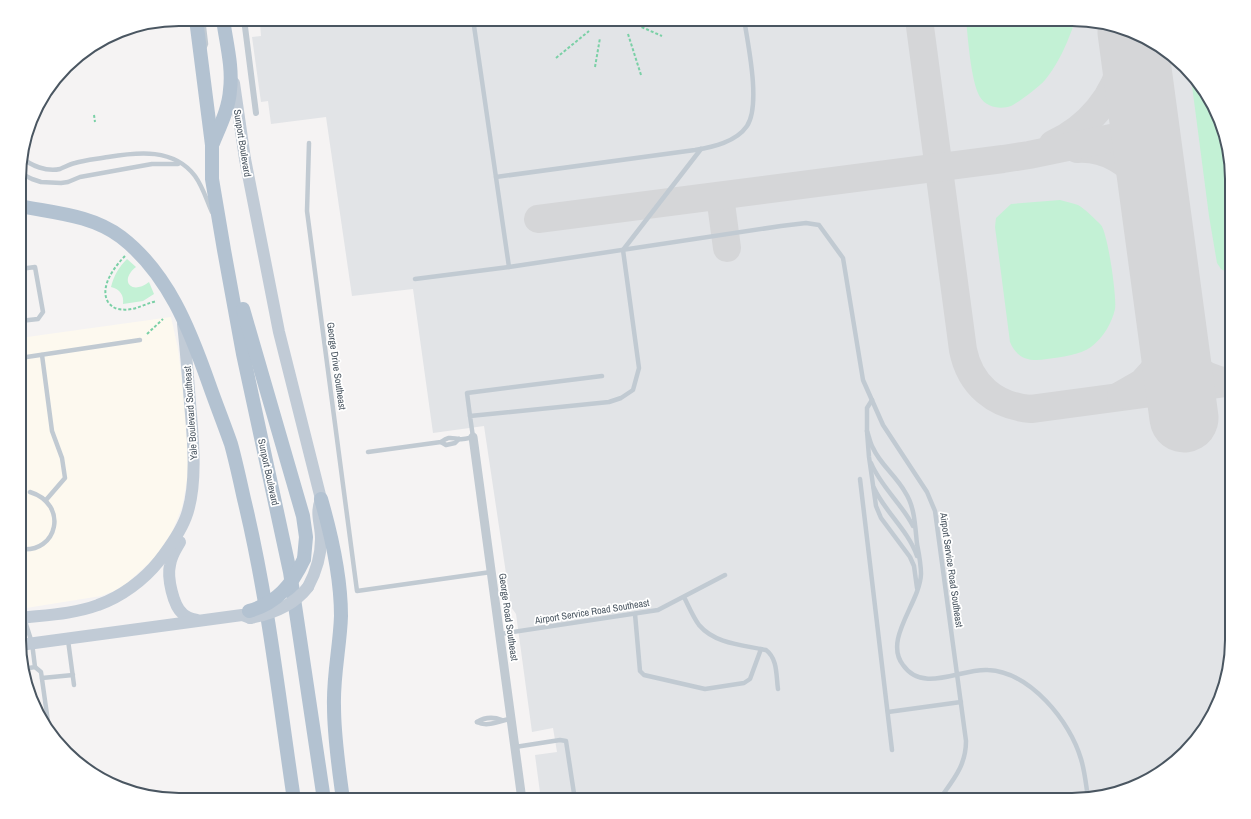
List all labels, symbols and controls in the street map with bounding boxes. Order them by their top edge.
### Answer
street label: Sunport Boulevard [231,109,254,178]
street label: George Drive Southeast [324,321,349,411]
street label: Yale Boulevard Southeast [181,365,200,460]
street label: Sunport Boulevard [255,438,282,507]
street label: Airport Service Road Southeast [937,511,966,629]
street label: George Road Southeast [496,572,521,662]
street label: Airport Service Road Southeast [533,596,651,627]

